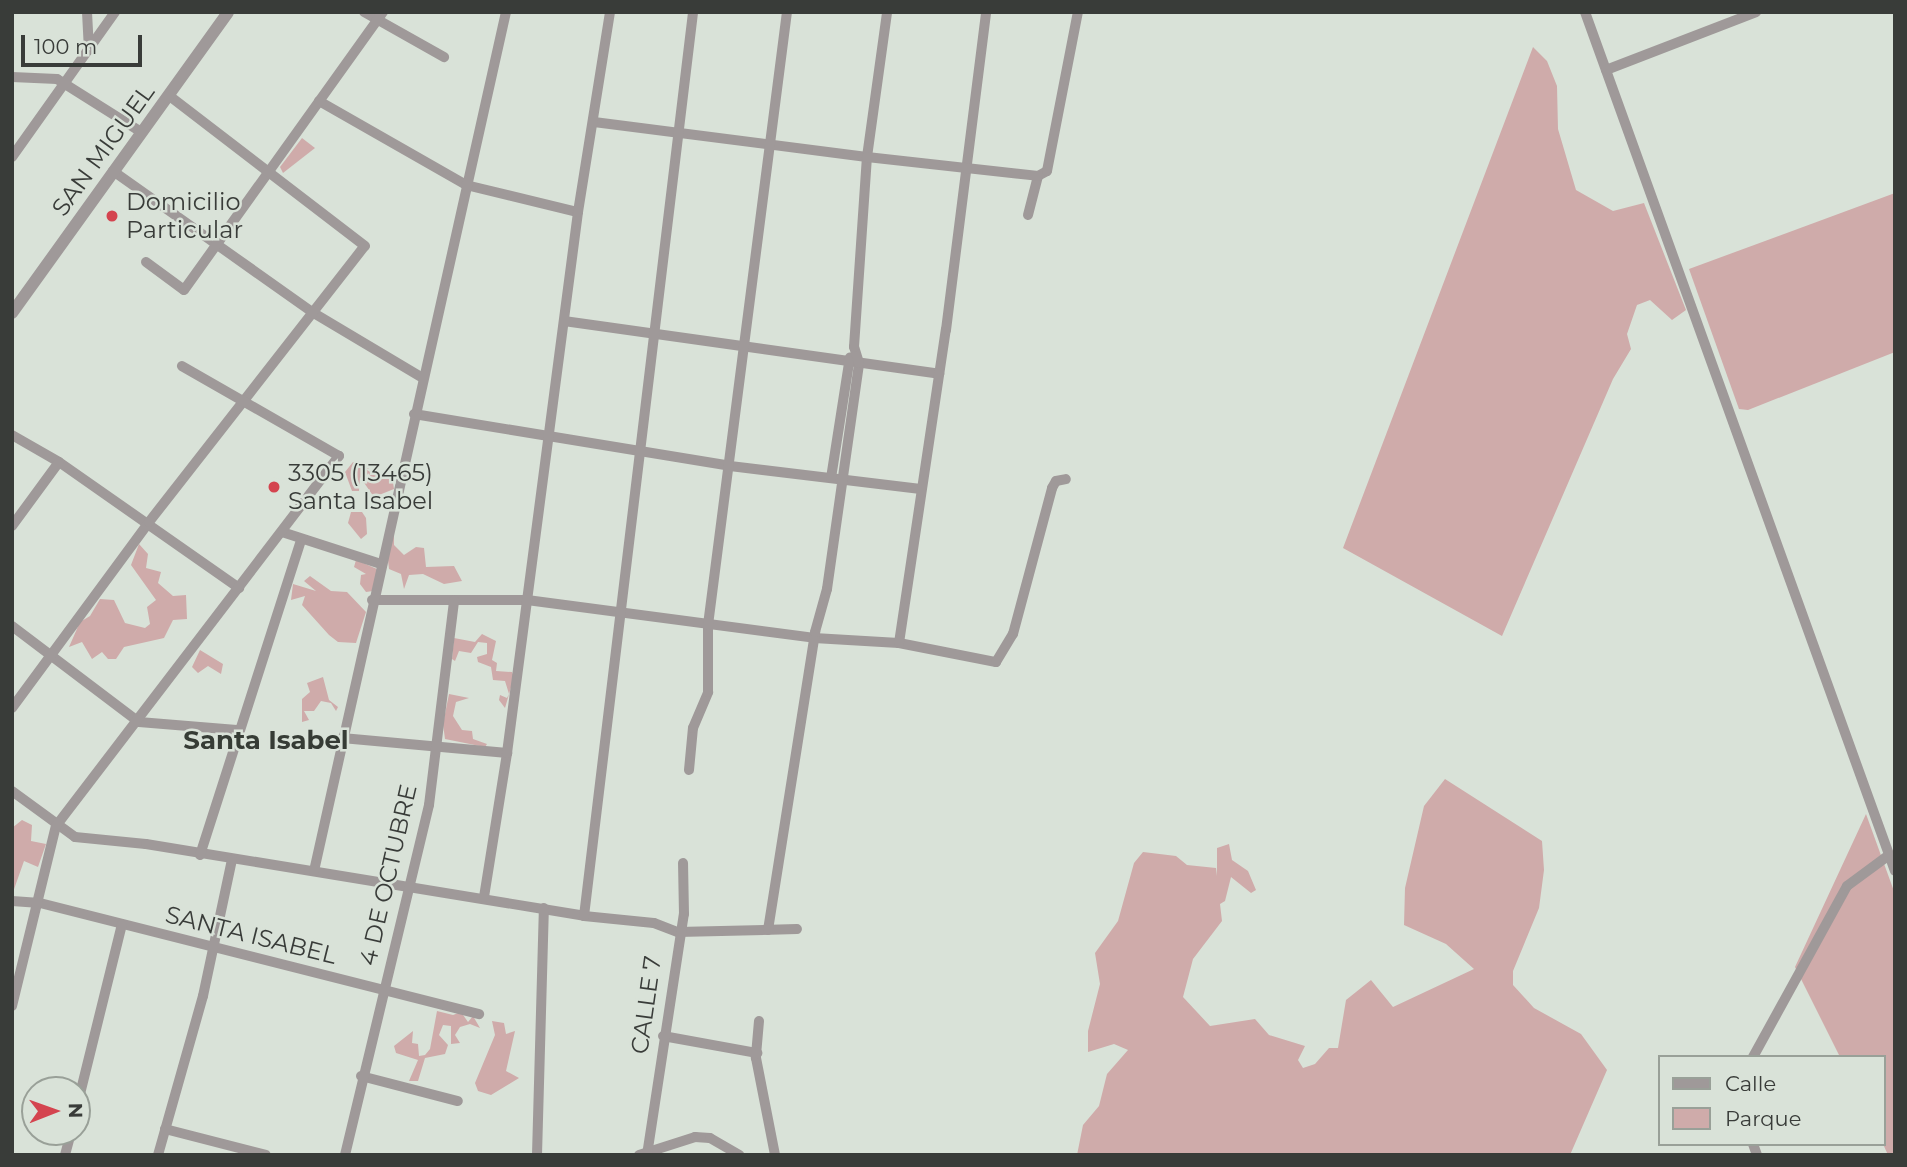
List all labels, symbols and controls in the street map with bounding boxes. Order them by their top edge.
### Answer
scale bar [24,21,145,65]
text: 100 m [34,34,97,59]
street label: SAN MIGUEL [46,79,160,221]
place label: Domicilio Particular [126,188,243,244]
marker: Domicilio Particular [104,208,120,224]
place label: 3305 (13465) Santa Isabel [288,459,433,515]
marker: 3305 (13465) Santa Isabel [266,479,282,495]
district label: Santa Isabel [183,725,349,757]
street label: 4 DE OCTUBRE [353,782,423,968]
street label: SANTA ISABEL [162,900,340,970]
street label: CALLE 7 [625,954,667,1056]
legend [1658,1055,1886,1146]
text: Calle [1725,1071,1776,1096]
north arrow [21,1076,91,1146]
text: N [64,1103,87,1119]
text: Parque [1725,1106,1801,1131]

